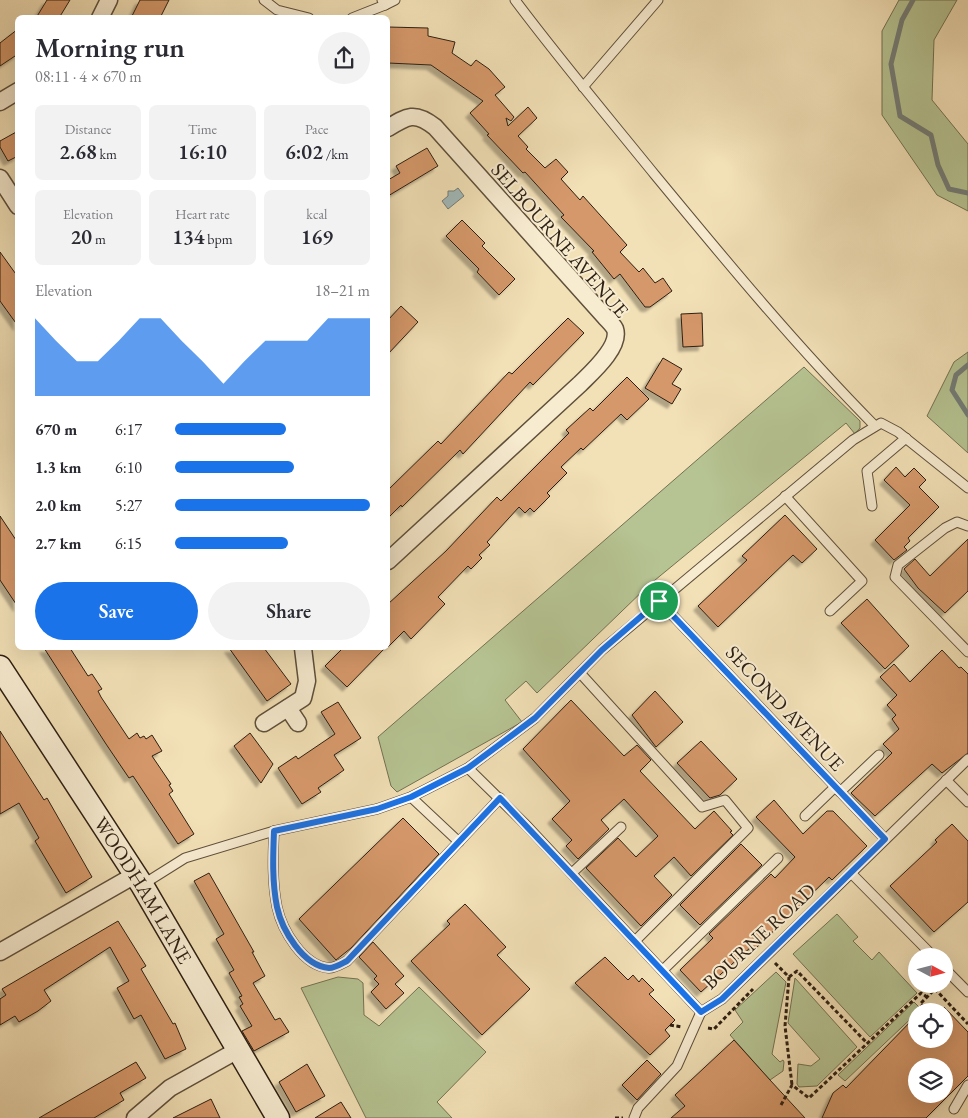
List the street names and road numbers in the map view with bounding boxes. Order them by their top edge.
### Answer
street label: SELBOURNE AVENUE [486,157,634,323]
street label: SECOND AVENUE [720,640,850,776]
street label: WOODHAM LANE [88,812,198,968]
street label: BOURNE ROAD [697,877,821,995]

